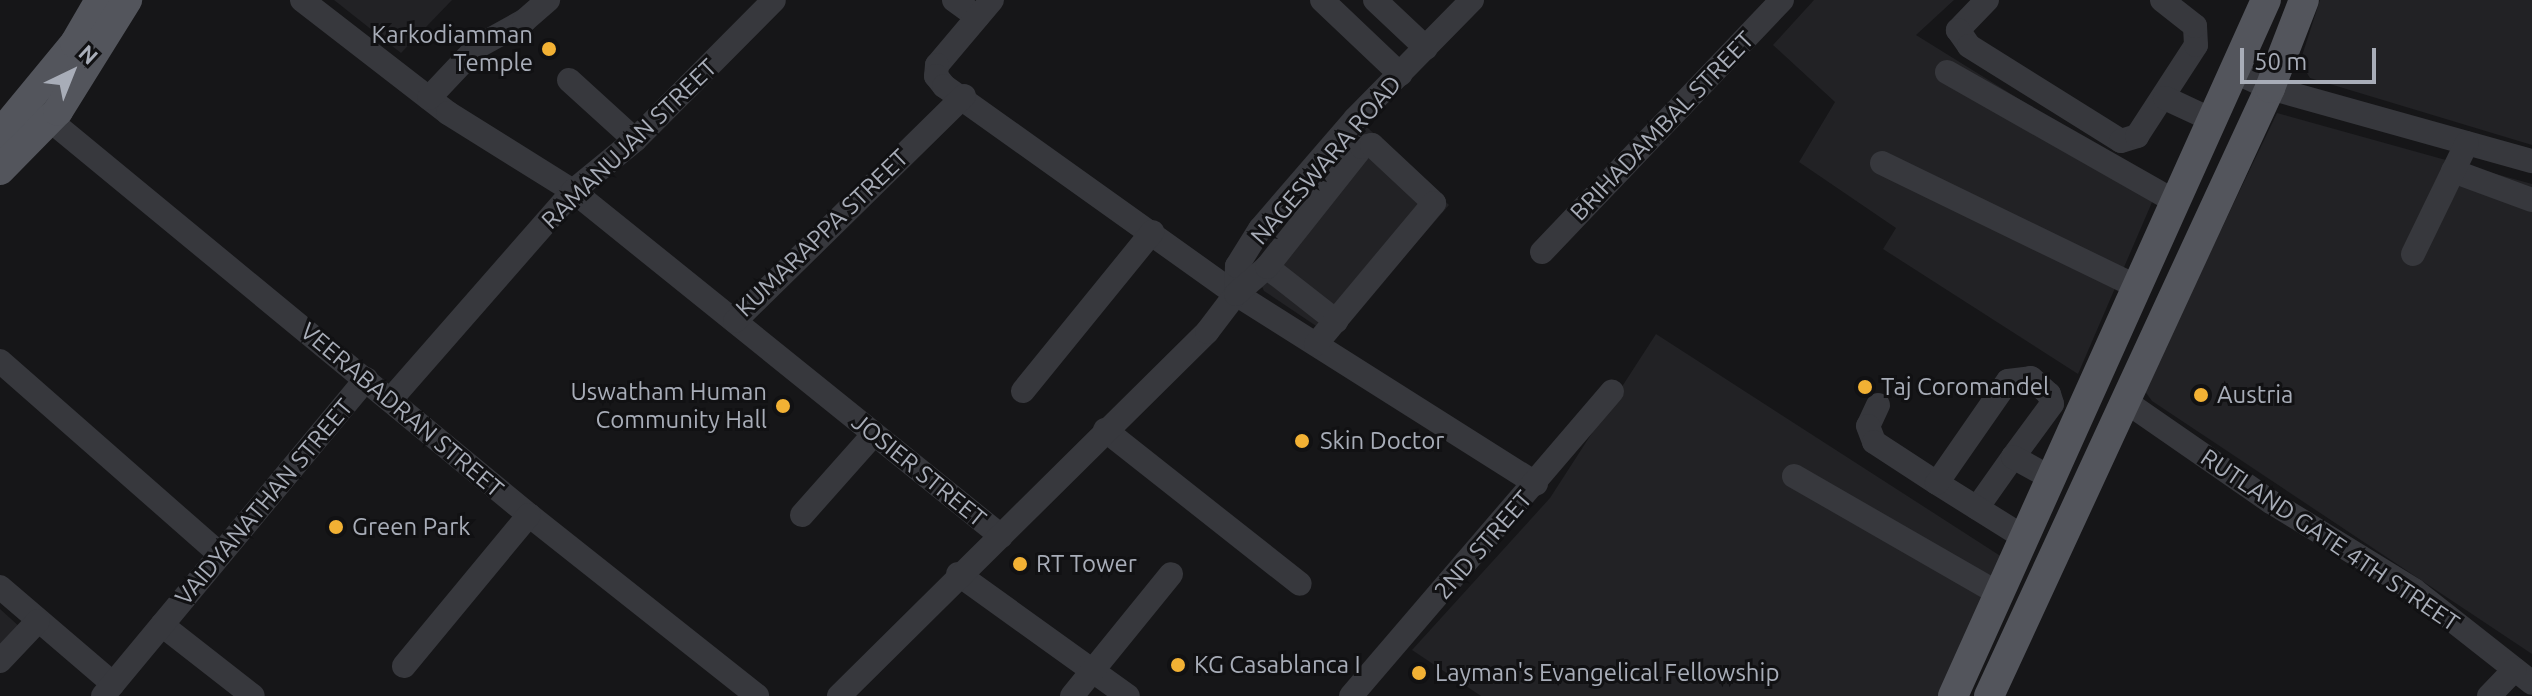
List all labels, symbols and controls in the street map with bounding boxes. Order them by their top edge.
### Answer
place label: Karkodiamman Temple [372,21,533,77]
street label: BRIHADAMBAL STREET [1564,26,1760,226]
north arrow [32,32,112,112]
scale bar [2244,32,2380,82]
text: N [74,39,103,69]
marker: Karkodiamman Temple [540,40,558,58]
text: 50 m [2254,48,2307,75]
street label: RAMANUJAN STREET [535,53,723,235]
street label: NAGESWARA ROAD [1245,70,1407,250]
street label: KUMARAPPA STREET [730,143,914,323]
street label: VEERABADRAN STREET [295,317,509,503]
place label: Taj Coromandel [1881,373,2049,401]
place label: Uswatham Human Community Hall [570,378,767,434]
marker: Taj Coromandel [1856,378,1874,396]
place label: Austria [2217,381,2293,409]
marker: Austria [2192,386,2210,404]
street label: VAIDYANATHAN STREET [169,393,359,611]
marker: Uswatham Human Community Hall [774,397,792,415]
street label: JOSIER STREET [846,407,992,533]
place label: Skin Doctor [1320,427,1444,455]
marker: Skin Doctor [1291,430,1313,452]
street label: RUTLAND GATE 4TH STREET [2195,443,2465,637]
street label: 2ND STREET [1428,485,1538,605]
place label: Green Park [352,513,470,541]
marker: Green Park [327,518,345,536]
place label: RT Tower [1036,550,1137,578]
marker: RT Tower [1011,555,1029,573]
place label: KG Casablanca I [1194,651,1361,679]
marker: KG Casablanca I [1169,656,1187,674]
place label: Layman's Evangelical Fellowship [1435,659,1779,687]
marker: Layman's Evangelical Fellowship [1410,664,1428,682]

